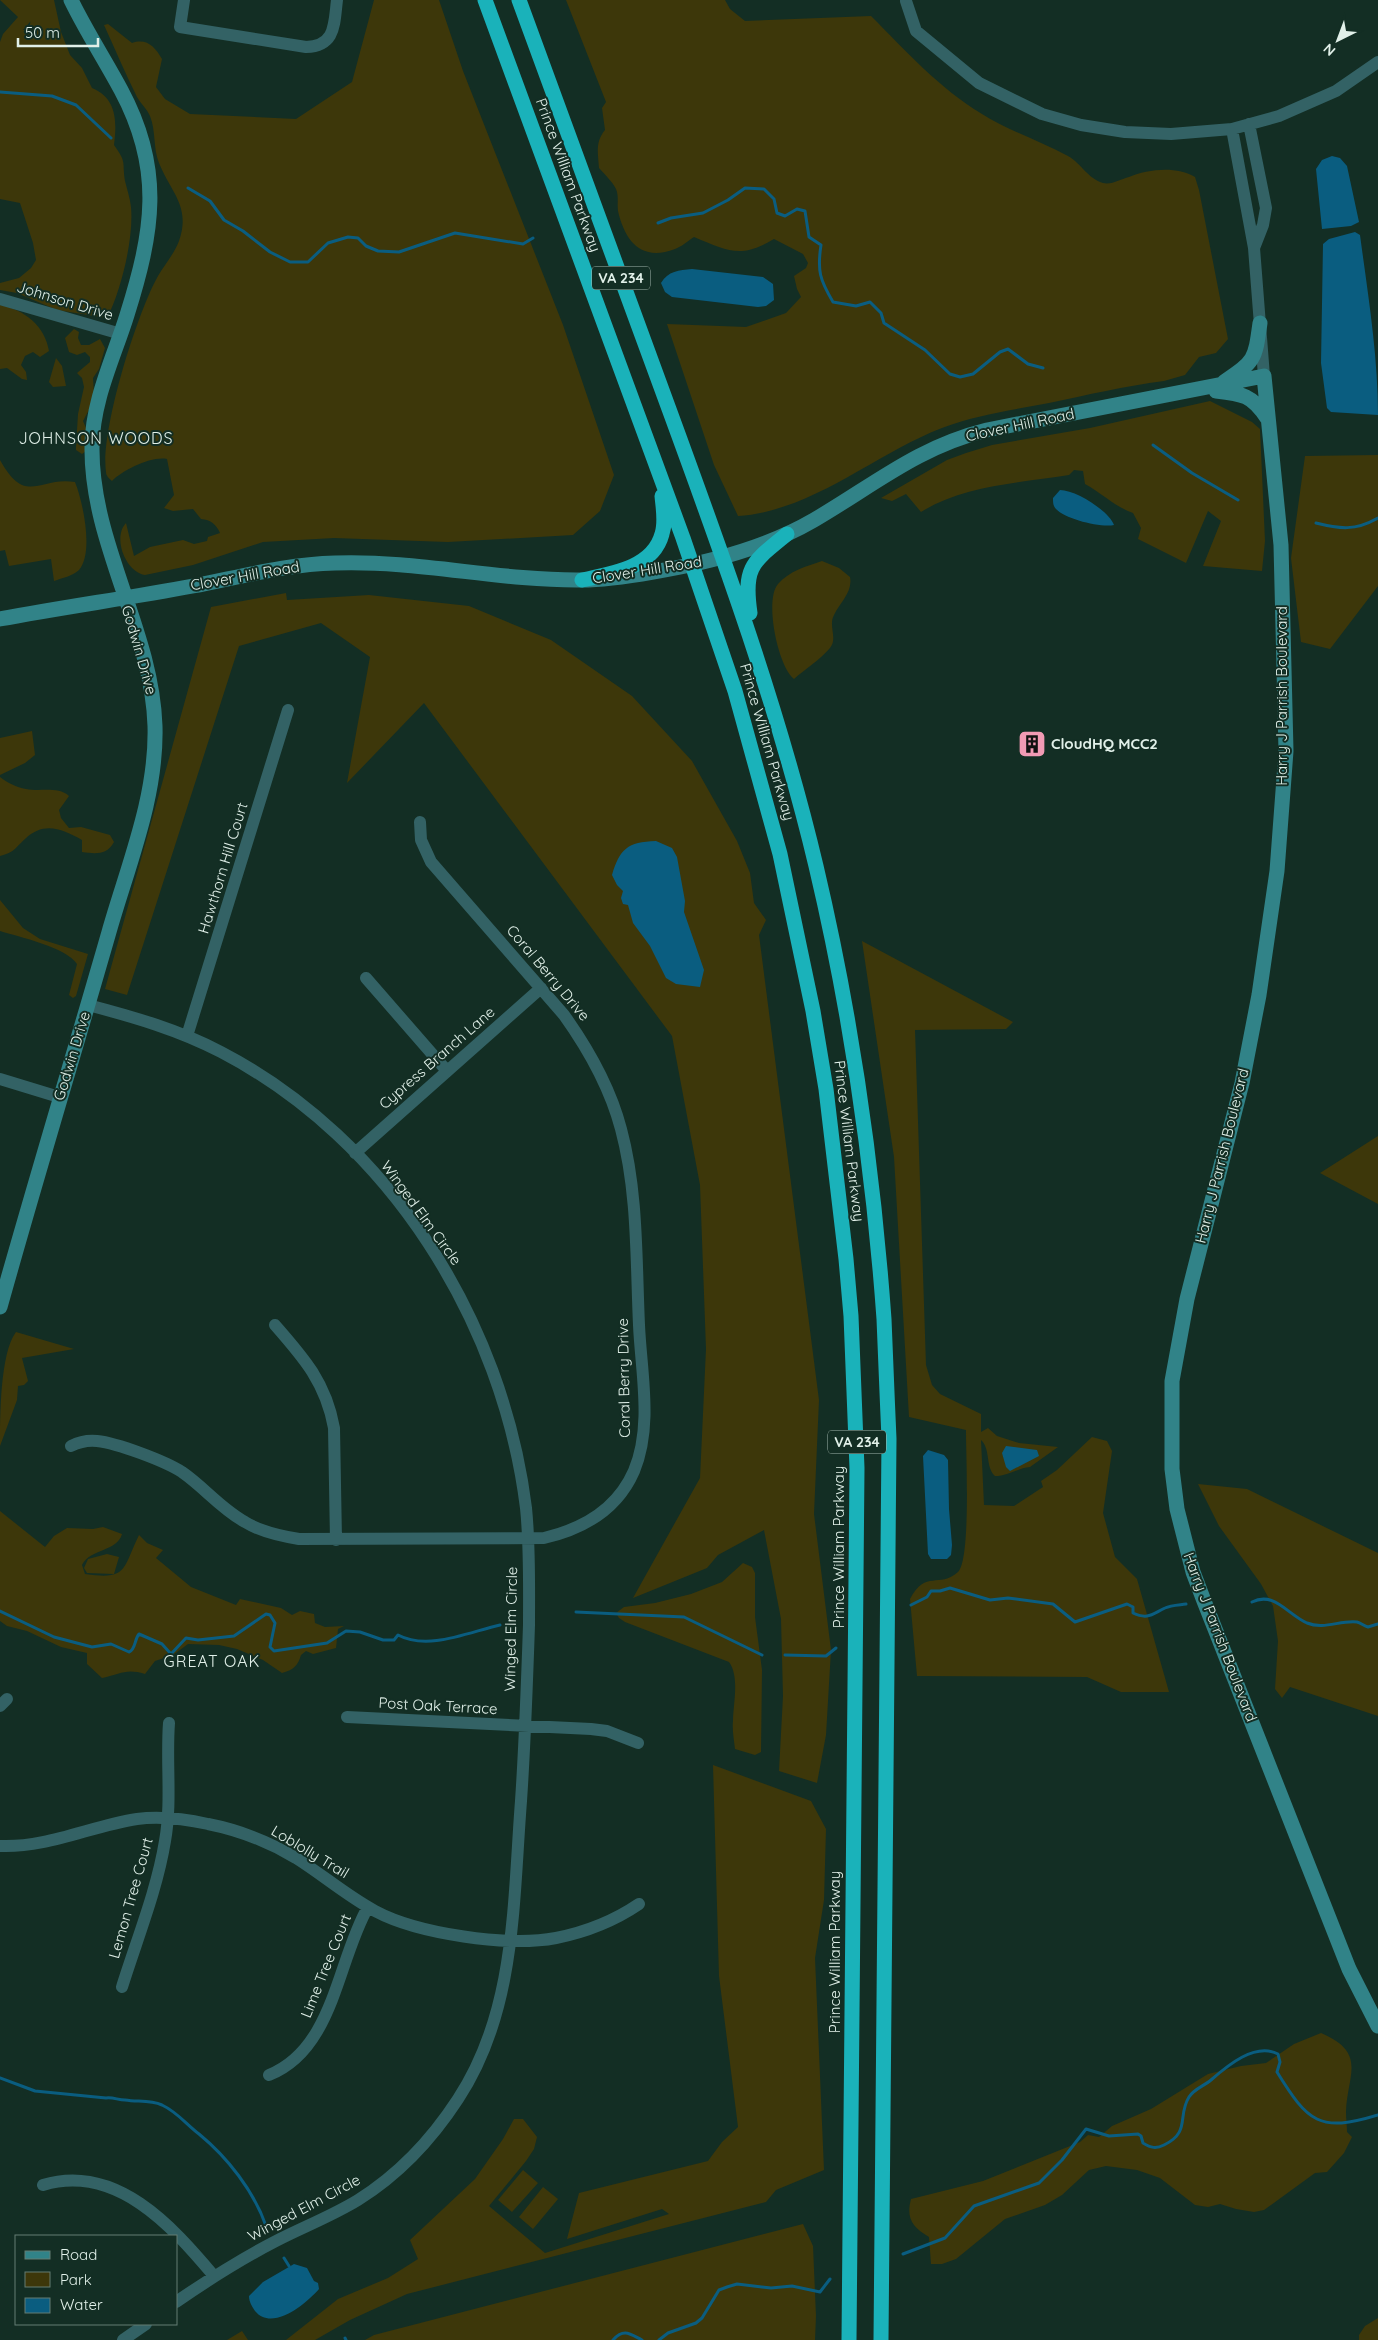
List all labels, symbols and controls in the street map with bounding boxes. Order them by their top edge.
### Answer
scale bar [18,15,98,47]
north arrow [1313,15,1363,65]
text: 50 m [25,23,60,42]
text: N [1319,40,1339,60]
street label: Prince William Parkway [532,95,605,254]
road number: VA 234 [592,266,650,290]
street label: Johnson Drive [15,277,116,324]
street label: Clover Hill Road [964,404,1076,445]
district label: JOHNSON WOODS [18,428,174,448]
street label: Clover Hill Road [591,551,703,588]
street label: Clover Hill Road [189,557,301,594]
street label: Godwin Drive [118,603,161,697]
street label: Harry J Parrish Boulevard [1272,606,1291,786]
street label: Prince William Parkway [736,661,799,823]
building icon: CloudHQ MCC2 [1017,729,1047,759]
place label: CloudHQ MCC2 [1051,734,1158,753]
street label: Hawthorn Hill Court [194,800,252,936]
street label: Coral Berry Drive [503,921,594,1025]
street label: Cypress Branch Lane [375,1002,498,1113]
street label: Godwin Drive [49,1009,94,1103]
street label: Prince William Parkway [830,1059,869,1223]
street label: Harry J Parrish Boulevard [1191,1066,1252,1245]
street label: Winged Elm Circle [377,1157,466,1269]
street label: Coral Berry Drive [613,1318,634,1438]
road number: VA 234 [828,1430,886,1454]
street label: Prince William Parkway [829,1466,848,1628]
street label: Harry J Parrish Boulevard [1179,1550,1262,1724]
street label: Winged Elm Circle [500,1566,521,1692]
district label: GREAT OAK [164,1651,260,1671]
street label: Post Oak Terrace [378,1693,498,1718]
street label: Loblolly Trail [268,1821,353,1882]
street label: Lemon Tree Court [104,1835,157,1960]
street label: Prince William Parkway [825,1871,844,2033]
street label: Lime Tree Court [296,1911,355,2021]
street label: Winged Elm Circle [244,2170,363,2245]
legend [15,2235,178,2325]
text: Road [60,2245,97,2264]
text: Park [60,2270,92,2289]
text: Water [60,2295,103,2314]

